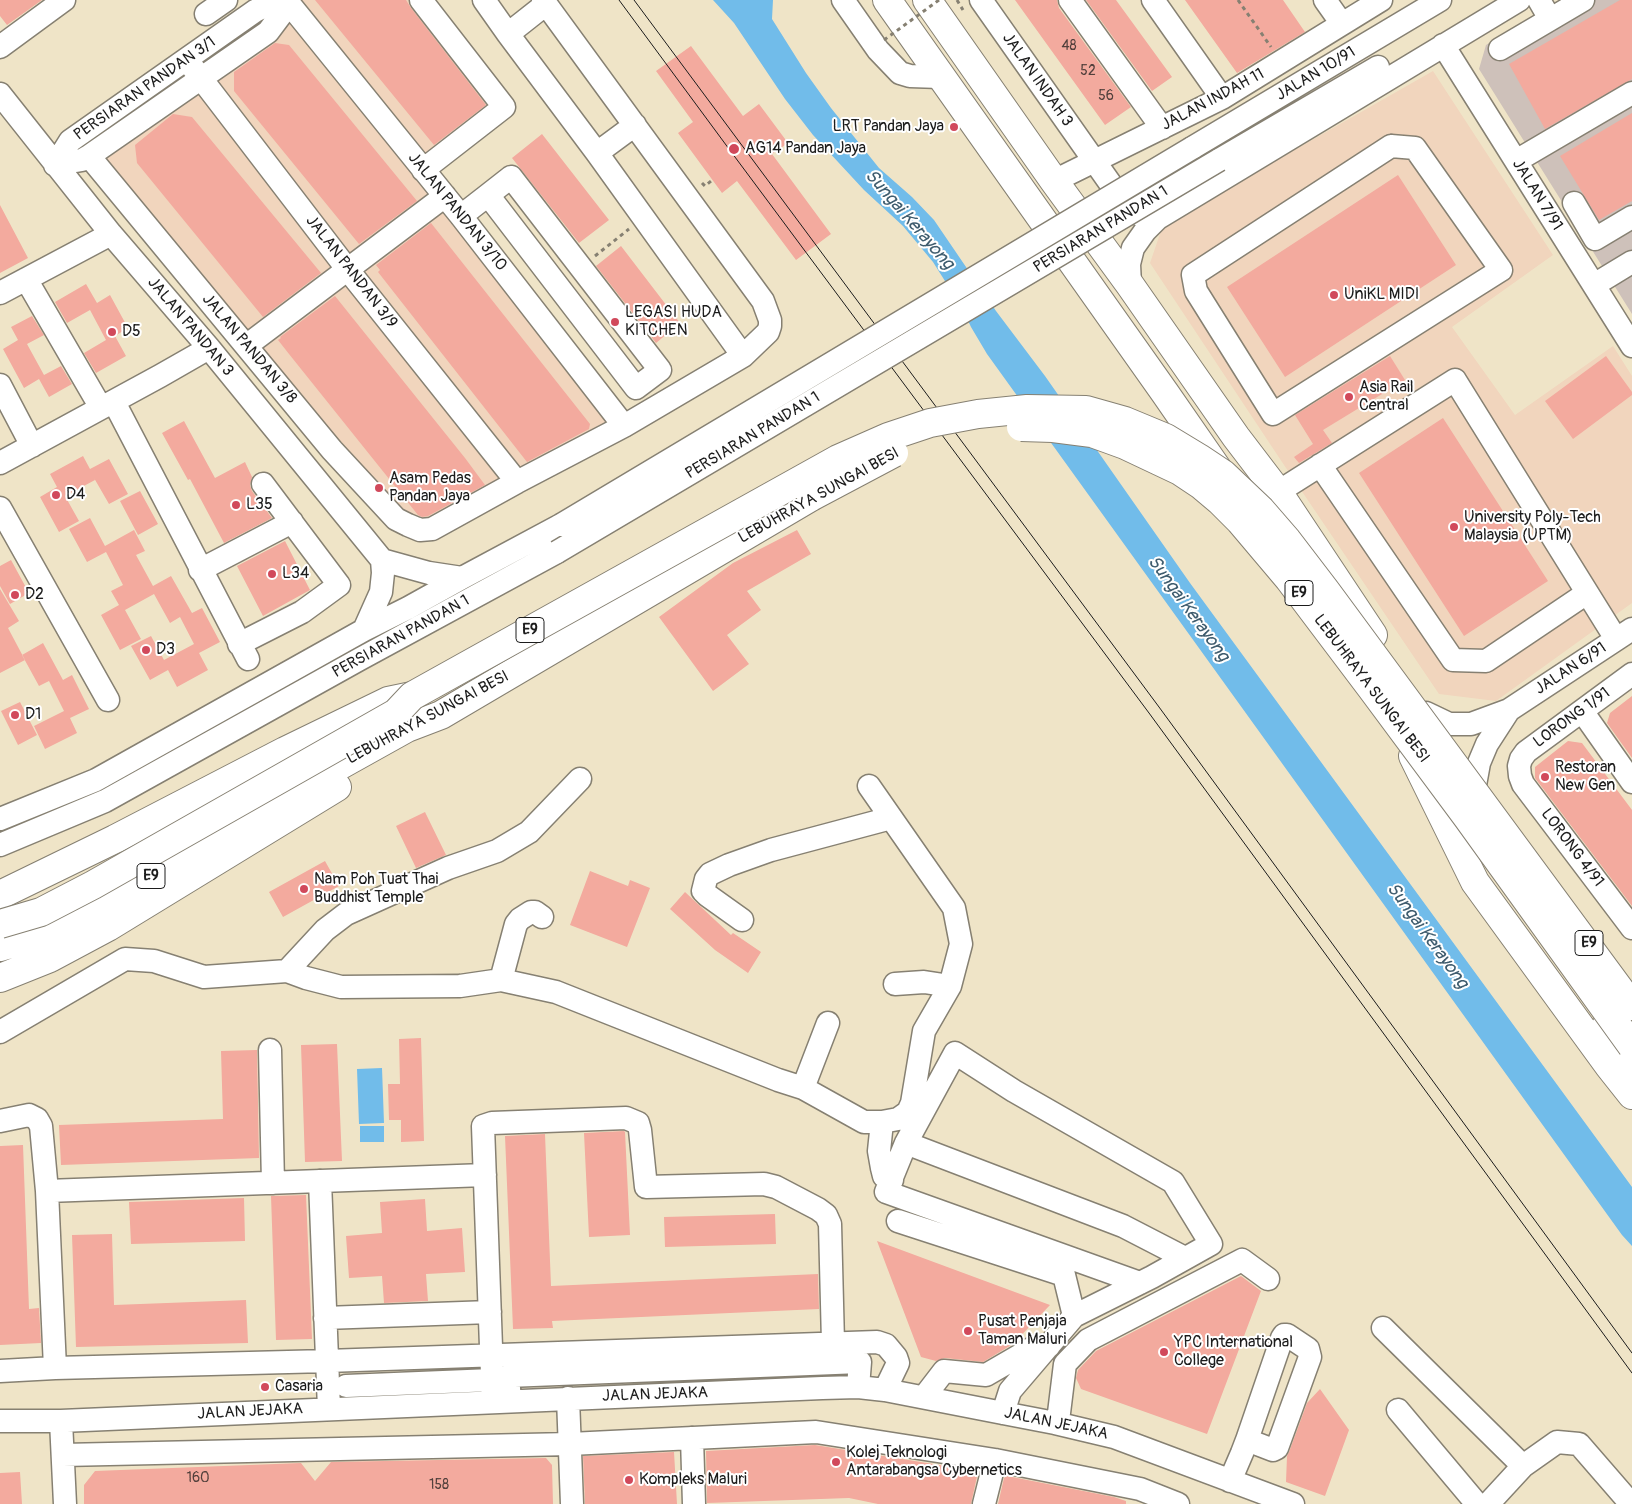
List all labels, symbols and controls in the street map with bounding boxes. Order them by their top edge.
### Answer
street label: JALAN INDAH 3 [998,29,1076,131]
street label: PERSIARAN PANDAN 3/1 [70,33,220,145]
house number: 48 [1061,38,1077,54]
street label: JALAN 10/91 [1273,43,1359,105]
house number: 52 [1080,63,1096,79]
street label: JALAN INDAH 11 [1158,65,1268,135]
house number: 56 [1098,88,1114,104]
place label: LRT Pandan Jaya [832,117,944,137]
marker: LRT Pandan Jaya [948,121,960,133]
place label: AG14 Pandan Jaya [745,139,866,159]
marker: AG14 Pandan Jaya [727,142,741,156]
street label: JALAN PANDAN 3/10 [403,149,511,275]
street label: JALAN 7/91 [1508,156,1566,234]
water label: Sungai Kerayong [860,166,958,274]
street label: PERSIARAN PANDAN 1 [1030,182,1172,278]
street label: JALAN PANDAN 3/9 [301,212,401,332]
street label: JALAN PANDAN 3 [143,273,237,381]
place label: UniKL MIDI [1344,285,1419,305]
marker: UniKL MIDI [1328,289,1340,301]
street label: JALAN PANDAN 3/8 [197,290,301,408]
place label: LEGASI HUDA KITCHEN [625,303,722,341]
marker: LEGASI HUDA KITCHEN [609,316,621,328]
place label: D5 [122,322,141,342]
marker: D5 [106,326,118,338]
place label: Asia Rail Central [1359,378,1414,416]
street label: PERSIARAN PANDAN 1 [682,388,824,484]
marker: Asia Rail Central [1343,391,1355,403]
street label: LEBUHRAYA SUNGAI BESI [735,444,903,548]
place label: Asam Pedas Pandan Jaya [389,469,471,507]
marker: Asam Pedas Pandan Jaya [373,482,385,494]
place label: D4 [66,485,85,505]
marker: D4 [50,489,62,501]
place label: L35 [246,495,273,515]
marker: L35 [230,499,242,511]
place label: University Poly-Tech Malaysia (UPTM) [1464,508,1601,546]
marker: University Poly-Tech Malaysia (UPTM) [1448,521,1460,533]
water label: Sungai Kerayong [1142,552,1234,666]
place label: L34 [282,564,309,584]
marker: L34 [266,568,278,580]
road number: E9 [1285,580,1313,606]
place label: D2 [25,585,44,605]
marker: D2 [9,589,21,601]
street label: PERSIARAN PANDAN 1 [329,591,473,683]
street label: LEBUHRAYA SUNGAI BESI [1309,611,1433,767]
road number: E9 [516,618,544,642]
street label: JALAN 6/91 [1532,639,1610,699]
place label: D3 [156,640,175,660]
marker: D3 [140,644,152,656]
street label: LEBUHRAYA SUNGAI BESI [344,667,512,769]
street label: LORONG 1/91 [1530,684,1614,752]
place label: D1 [25,705,41,725]
marker: D1 [9,709,21,721]
place label: Restoran New Gen [1555,758,1616,796]
marker: Restoran New Gen [1539,771,1551,783]
street label: LORONG 4/91 [1536,805,1608,891]
road number: E9 [137,864,165,888]
place label: Nam Poh Tuat Thai Buddhist Temple [314,870,438,908]
water label: Sungai Kerayong [1381,879,1473,993]
marker: Nam Poh Tuat Thai Buddhist Temple [298,883,310,895]
road number: E9 [1575,930,1603,956]
place label: Pusat Penjaja Taman Maluri [978,1312,1067,1350]
marker: Pusat Penjaja Taman Maluri [962,1325,974,1337]
place label: YPC International College [1174,1333,1293,1371]
marker: YPC International College [1158,1346,1170,1358]
place label: Casaria [275,1377,323,1397]
marker: Casaria [259,1381,271,1393]
street label: JALAN JEJAKA [602,1384,708,1406]
street label: JALAN JEJAKA [197,1400,303,1424]
street label: JALAN JEJAKA [1002,1404,1110,1444]
place label: Kolej Teknologi Antarabangsa Cybernetics [846,1443,1022,1481]
marker: Kolej Teknologi Antarabangsa Cybernetics [830,1456,842,1468]
house number: 160 [186,1470,210,1486]
place label: Kompleks Maluri [639,1470,747,1490]
marker: Kompleks Maluri [623,1474,635,1486]
house number: 158 [429,1477,449,1493]

